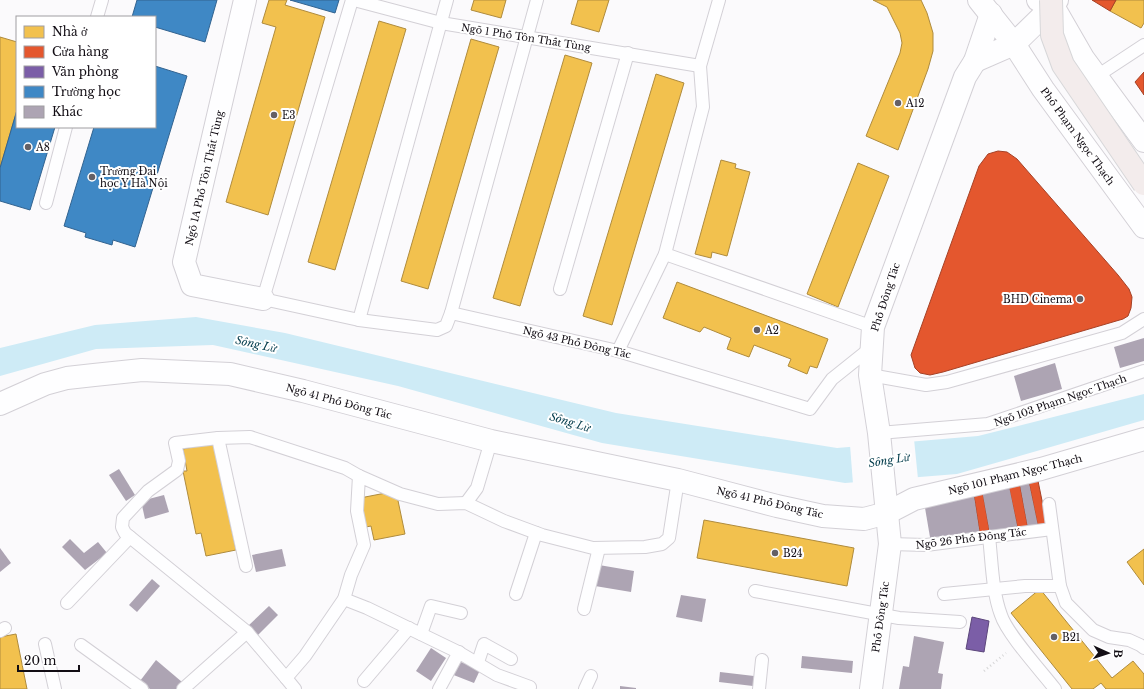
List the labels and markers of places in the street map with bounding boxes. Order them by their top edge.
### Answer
place label: A12 [905,97,924,110]
marker: A12 [893,98,903,108]
place label: E3 [282,109,295,122]
marker: E3 [269,110,279,120]
place label: A8 [35,141,50,154]
marker: A8 [23,142,33,152]
place label: Trường Đại học Y Hà Nội [100,165,168,190]
marker: Trường Đại học Y Hà Nội [87,172,97,182]
place label: BHD Cinema [1003,293,1072,306]
marker: BHD Cinema [1075,294,1085,304]
place label: A2 [764,324,779,337]
marker: A2 [752,325,762,335]
place label: B24 [783,547,803,560]
marker: B24 [770,548,780,558]
place label: B21 [1062,631,1080,644]
marker: B21 [1049,632,1059,642]

